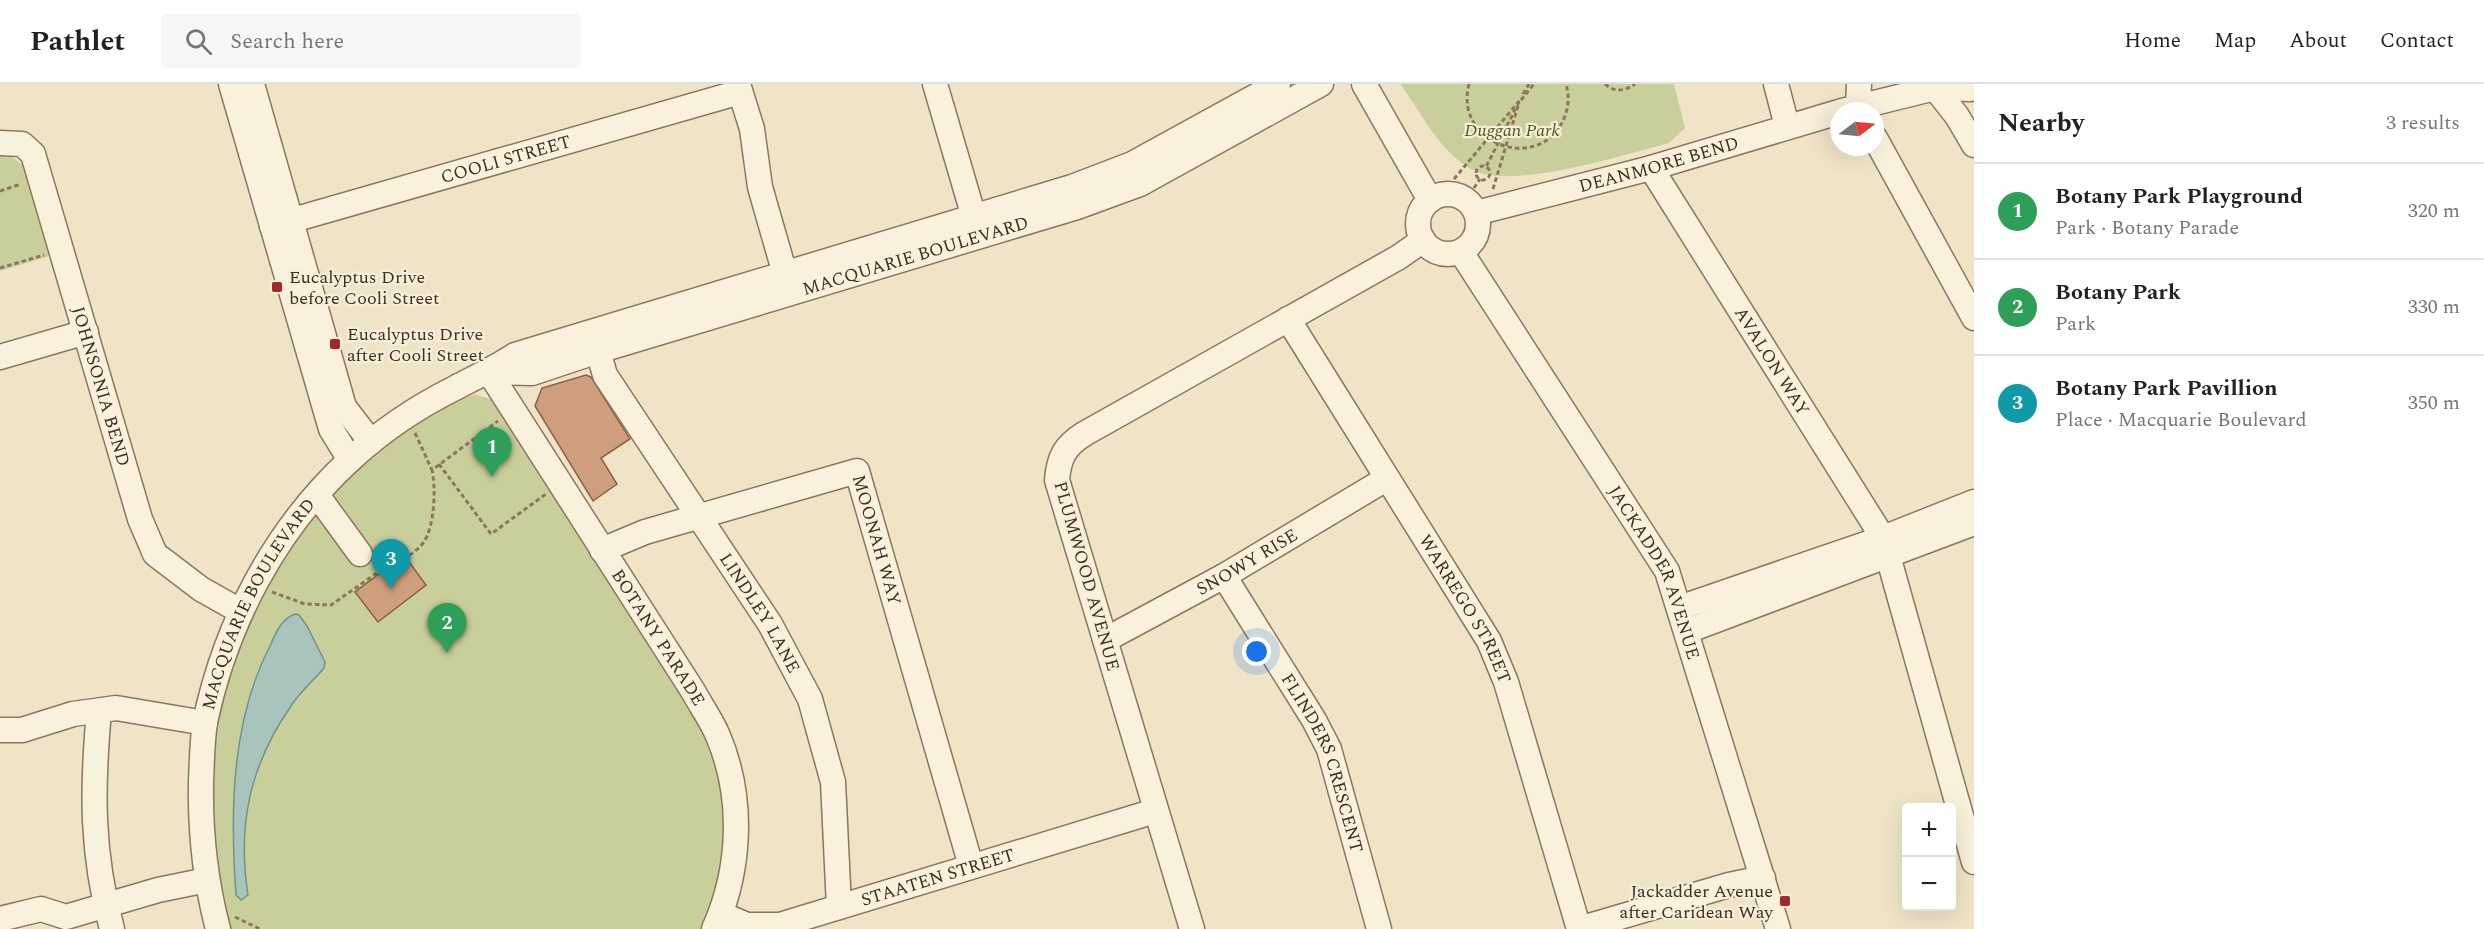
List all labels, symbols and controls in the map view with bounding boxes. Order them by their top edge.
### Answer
search box [161,14,581,68]
text: Pathlet [30,20,125,63]
icon: search [182,25,215,58]
text: Search here [230,25,344,58]
text: Home [2124,25,2181,57]
text: Map [2214,25,2256,57]
text: About [2289,25,2347,57]
text: Contact [2380,25,2454,57]
north arrow [1830,102,1884,156]
text: Nearby [1998,103,2084,143]
text: 3 results [2386,108,2460,138]
park label: Duggan Park [1464,117,1560,144]
street label: COOLI STREET [437,128,574,191]
street label: DEANMORE BEND [1576,130,1742,200]
text: Botany Park Playground [2055,180,2303,213]
text: 1 [2012,196,2023,226]
text: 320 m [2408,196,2460,226]
street label: MACQUARIE BOULEVARD [799,209,1032,303]
text: Park · Botany Parade [2055,213,2239,243]
place label: Eucalyptus Drive before Cooli Street [289,264,439,312]
text: Botany Park [2055,276,2181,309]
marker: Eucalyptus Drive before Cooli Street [270,280,284,294]
text: 2 [2012,292,2023,322]
text: 330 m [2408,292,2460,322]
street label: AVALON WAY [1727,302,1816,421]
street label: JOHNSONIA BEND [64,303,137,470]
text: Park [2055,309,2096,339]
place label: Eucalyptus Drive after Cooli Street [347,321,484,369]
marker: Eucalyptus Drive after Cooli Street [328,337,342,351]
text: Botany Park Pavillion [2055,372,2278,405]
text: 3 [2012,388,2023,418]
text: 350 m [2408,388,2460,418]
text: Place · Macquarie Boulevard [2055,405,2307,435]
pin: 1 [472,428,512,477]
street label: MOONAH WAY [845,472,908,609]
street label: PLUMWOOD AVENUE [1046,478,1127,674]
street label: JACKADDER AVENUE [1601,480,1707,663]
street label: MACQUARIE BOULEVARD [195,492,322,713]
street label: SNOWY RISE [1192,522,1303,602]
street label: WARREGO STREET [1412,529,1518,687]
pin: 3 [372,540,410,589]
street label: LINDLEY LANE [712,547,807,678]
street label: BOTANY PARADE [604,564,712,711]
pin: 2 [428,604,466,653]
your location [1242,637,1271,666]
street label: FLINDERS CRESCENT [1274,668,1370,856]
map controls [1902,803,1956,911]
button: + [1902,803,1956,857]
street label: STAATEN STREET [858,841,1018,914]
button: − [1902,857,1956,911]
place label: Jackadder Avenue after Caridean Way [1620,878,1774,926]
marker: Jackadder Avenue after Caridean Way [1778,894,1792,908]

